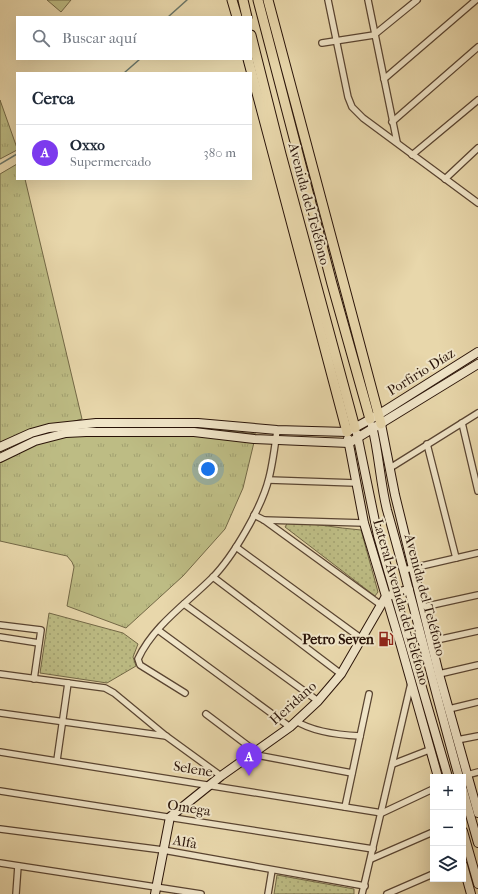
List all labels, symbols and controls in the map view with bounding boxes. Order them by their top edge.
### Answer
search box [16,16,252,60]
icon: search [30,27,52,49]
text: Buscar aquí [62,29,137,47]
text: Cerca [32,88,74,108]
text: Oxxo [70,136,105,154]
street label: Avenida del Teléfono [284,140,333,267]
text: A [41,145,49,160]
text: 380 m [203,145,236,160]
text: Supermercado [70,154,151,169]
street label: Porfirio Díaz [384,345,458,399]
your location [198,459,218,479]
street label: Lateral Avenida del Teléfono [369,517,433,687]
street label: Avenida del Teléfono [400,531,449,658]
fuel station icon: Petro Seven [377,630,395,648]
place label: Petro Seven [302,631,375,648]
street label: Heridano [266,678,320,728]
pin: A [236,743,262,776]
street label: Selene [172,757,214,781]
map controls [430,774,466,882]
button: + [430,774,466,810]
street label: Omega [166,796,212,820]
button: − [430,810,466,846]
street label: Alfa [171,831,199,853]
button: layers [430,846,466,882]

